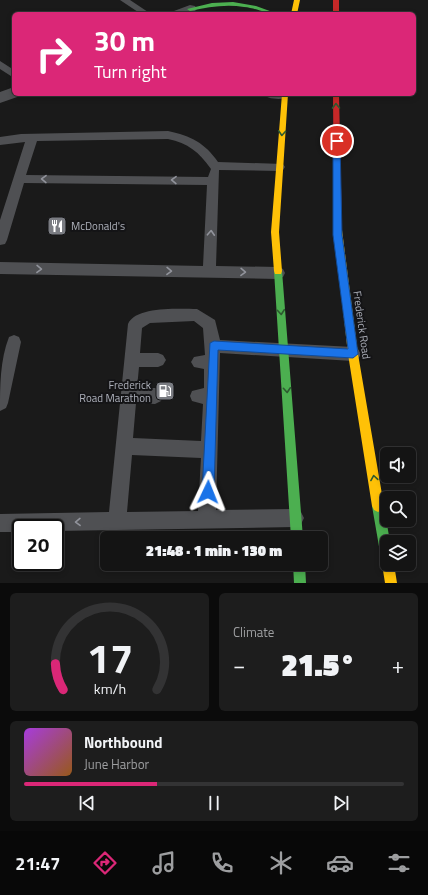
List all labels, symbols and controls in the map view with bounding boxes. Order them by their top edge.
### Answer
text: 30 m [94,19,155,62]
icon: right [28,28,80,80]
text: Turn right [94,58,167,85]
one-way arrow [332,103,340,109]
pin [320,124,354,158]
one-way arrow [277,130,286,136]
icon: arrive [326,130,348,152]
one-way arrow [41,175,47,183]
one-way arrow [171,176,177,184]
restaurant icon: McDonald's [46,215,68,237]
place label: McDonald's [71,218,125,234]
one-way arrow [206,230,215,236]
one-way arrow [36,265,42,273]
one-way arrow [166,267,172,275]
one-way arrow [240,268,246,276]
street label: Frederick Road [349,290,375,360]
one-way arrow [277,309,286,315]
place label: Frederick Road Marathon [79,377,152,406]
fuel station icon: Frederick Road Marathon [154,380,176,402]
one-way arrow [283,387,292,393]
map controls [380,447,416,571]
button: sound [380,447,416,483]
position arrow [187,471,229,513]
one-way arrow [370,475,379,481]
button: search [380,491,416,527]
one-way arrow [75,518,81,526]
speed limit sign: 20 [12,519,64,571]
button: layers [380,535,416,571]
text: 21:48 · 1 min · 130 m [146,539,282,562]
text: Climate [233,622,274,642]
text: 17 [86,626,133,689]
text: 21.5° [281,642,356,688]
text: − [233,648,245,682]
text: + [392,648,404,682]
text: km/h [93,678,126,700]
text: Northbound [84,731,163,754]
text: June Harbor [84,754,149,774]
icon: previous [76,792,98,814]
icon: pause [203,792,225,814]
icon: next [330,792,352,814]
icon: directions [91,849,119,877]
icon: music [150,849,178,877]
icon: phone [208,849,236,877]
icon: climate [267,849,295,877]
icon: car [326,849,354,877]
icon: filters [385,849,413,877]
text: 21:47 [15,850,60,877]

